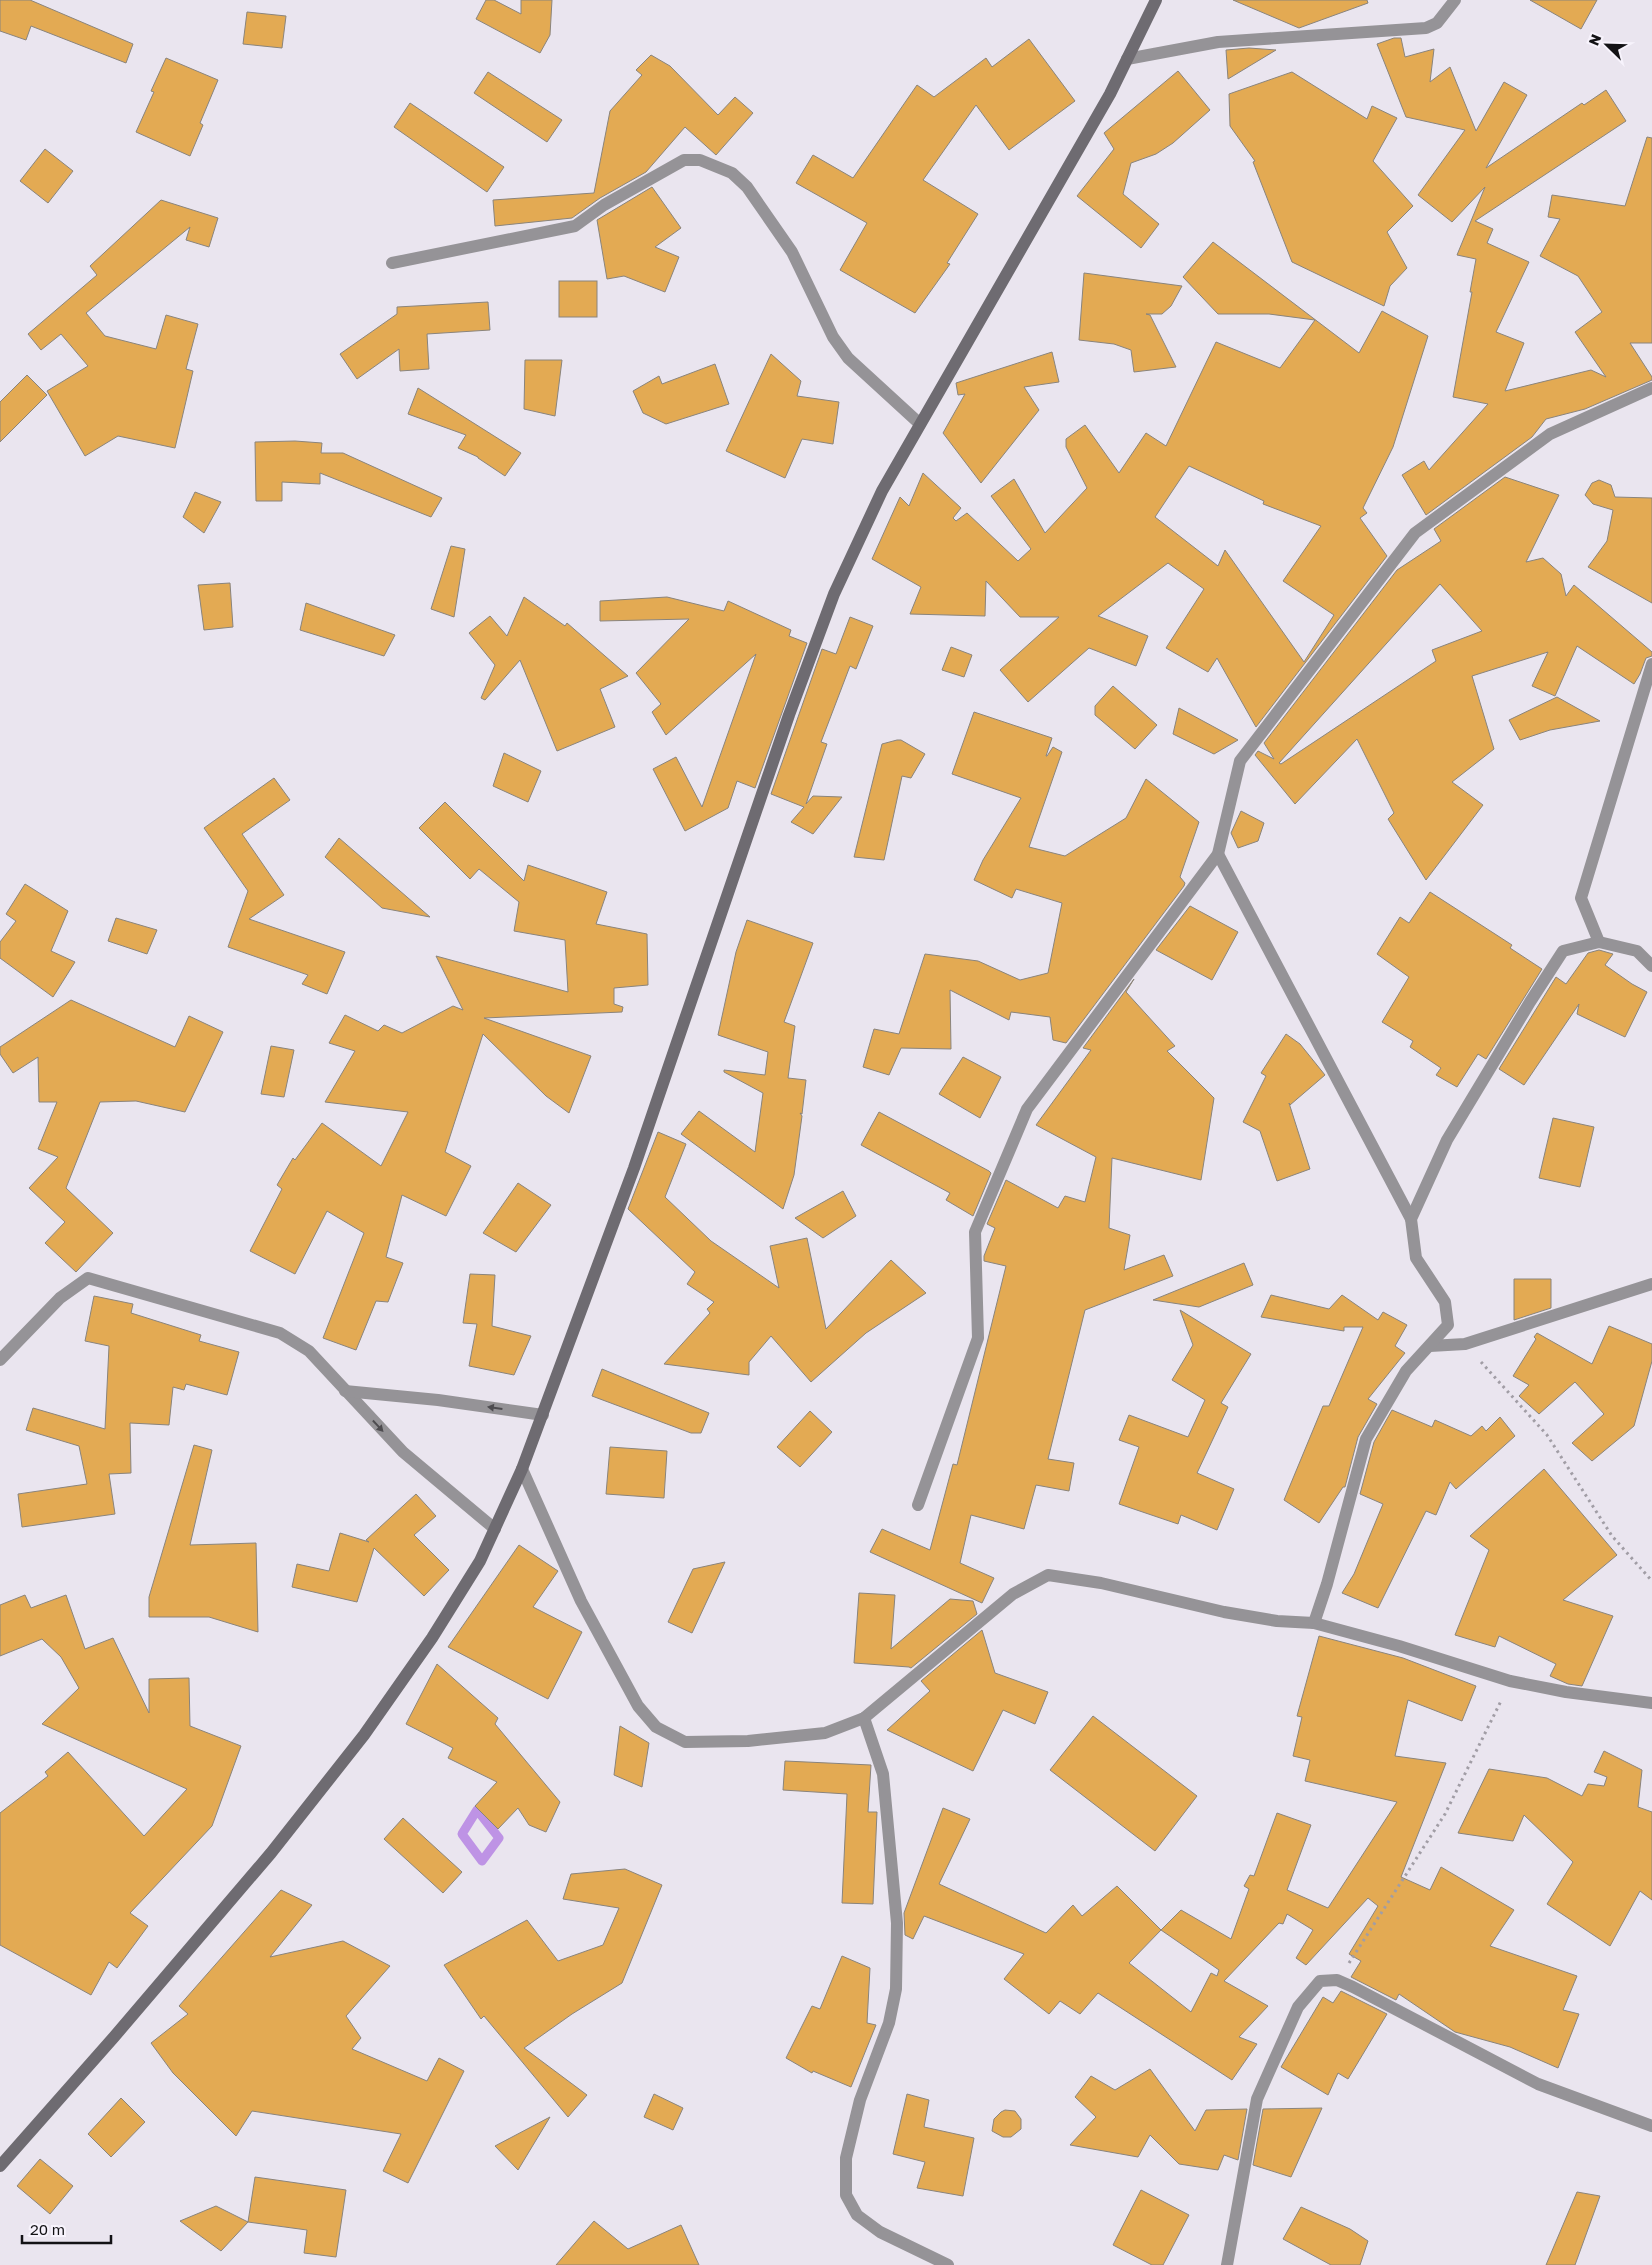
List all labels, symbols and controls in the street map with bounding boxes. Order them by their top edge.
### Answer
north arrow [1582,20,1632,70]
text: N [1585,32,1604,48]
one-way arrow [487,1404,503,1412]
one-way arrow [373,1420,384,1433]
scale bar [22,2212,111,2244]
text: 20 m [30,2220,65,2238]

